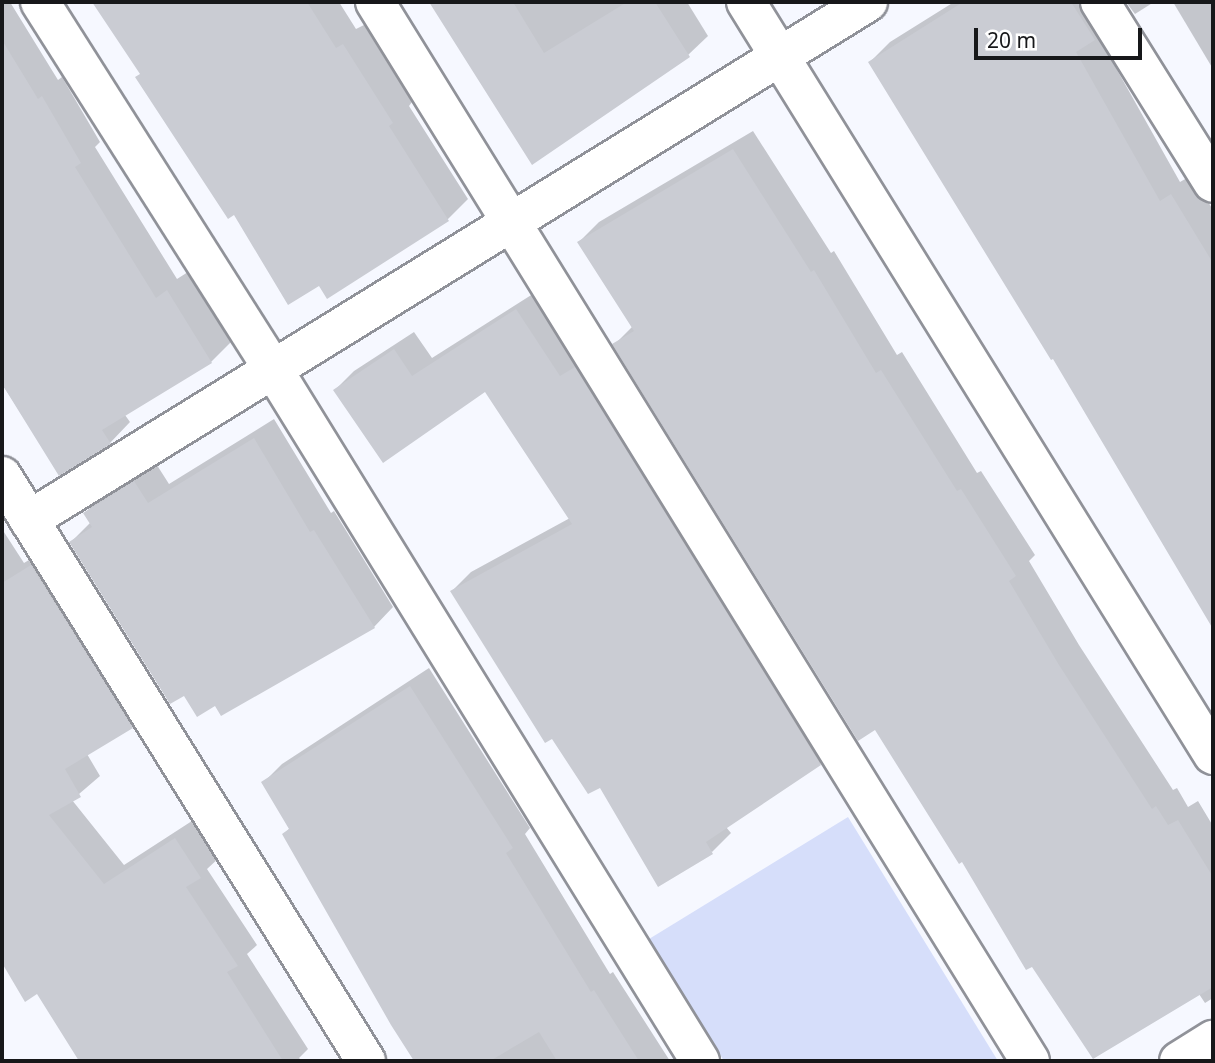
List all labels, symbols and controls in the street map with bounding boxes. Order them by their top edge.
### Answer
scale bar [977,14,1145,58]
text: 20 m [987,26,1036,54]

